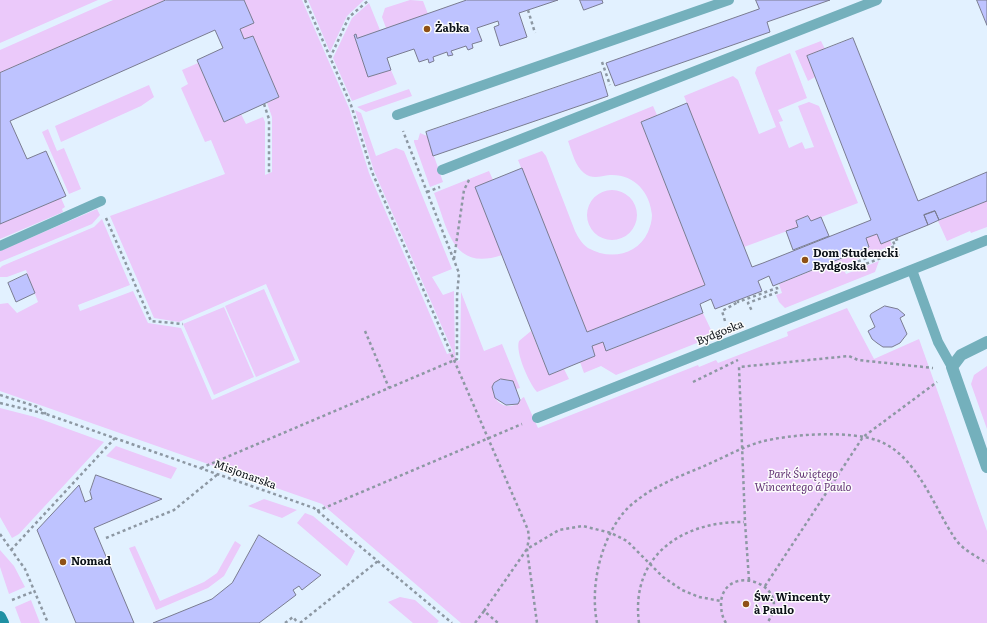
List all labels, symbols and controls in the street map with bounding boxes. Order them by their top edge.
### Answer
place label: Żabka [435,22,469,36]
marker: Żabka [422,24,432,34]
place label: Dom Studencki Bydgoska [813,247,898,273]
marker: Dom Studencki Bydgoska [800,255,810,265]
street label: Bydgoska [694,318,746,348]
street label: Misjonarska [212,458,278,492]
park label: Park Świętego Wincentego á Paulo [755,468,851,494]
place label: Nomad [71,555,111,569]
marker: Nomad [58,557,68,567]
place label: Św. Wincenty à Paulo [754,591,830,617]
marker: Św. Wincenty à Paulo [741,599,751,609]

